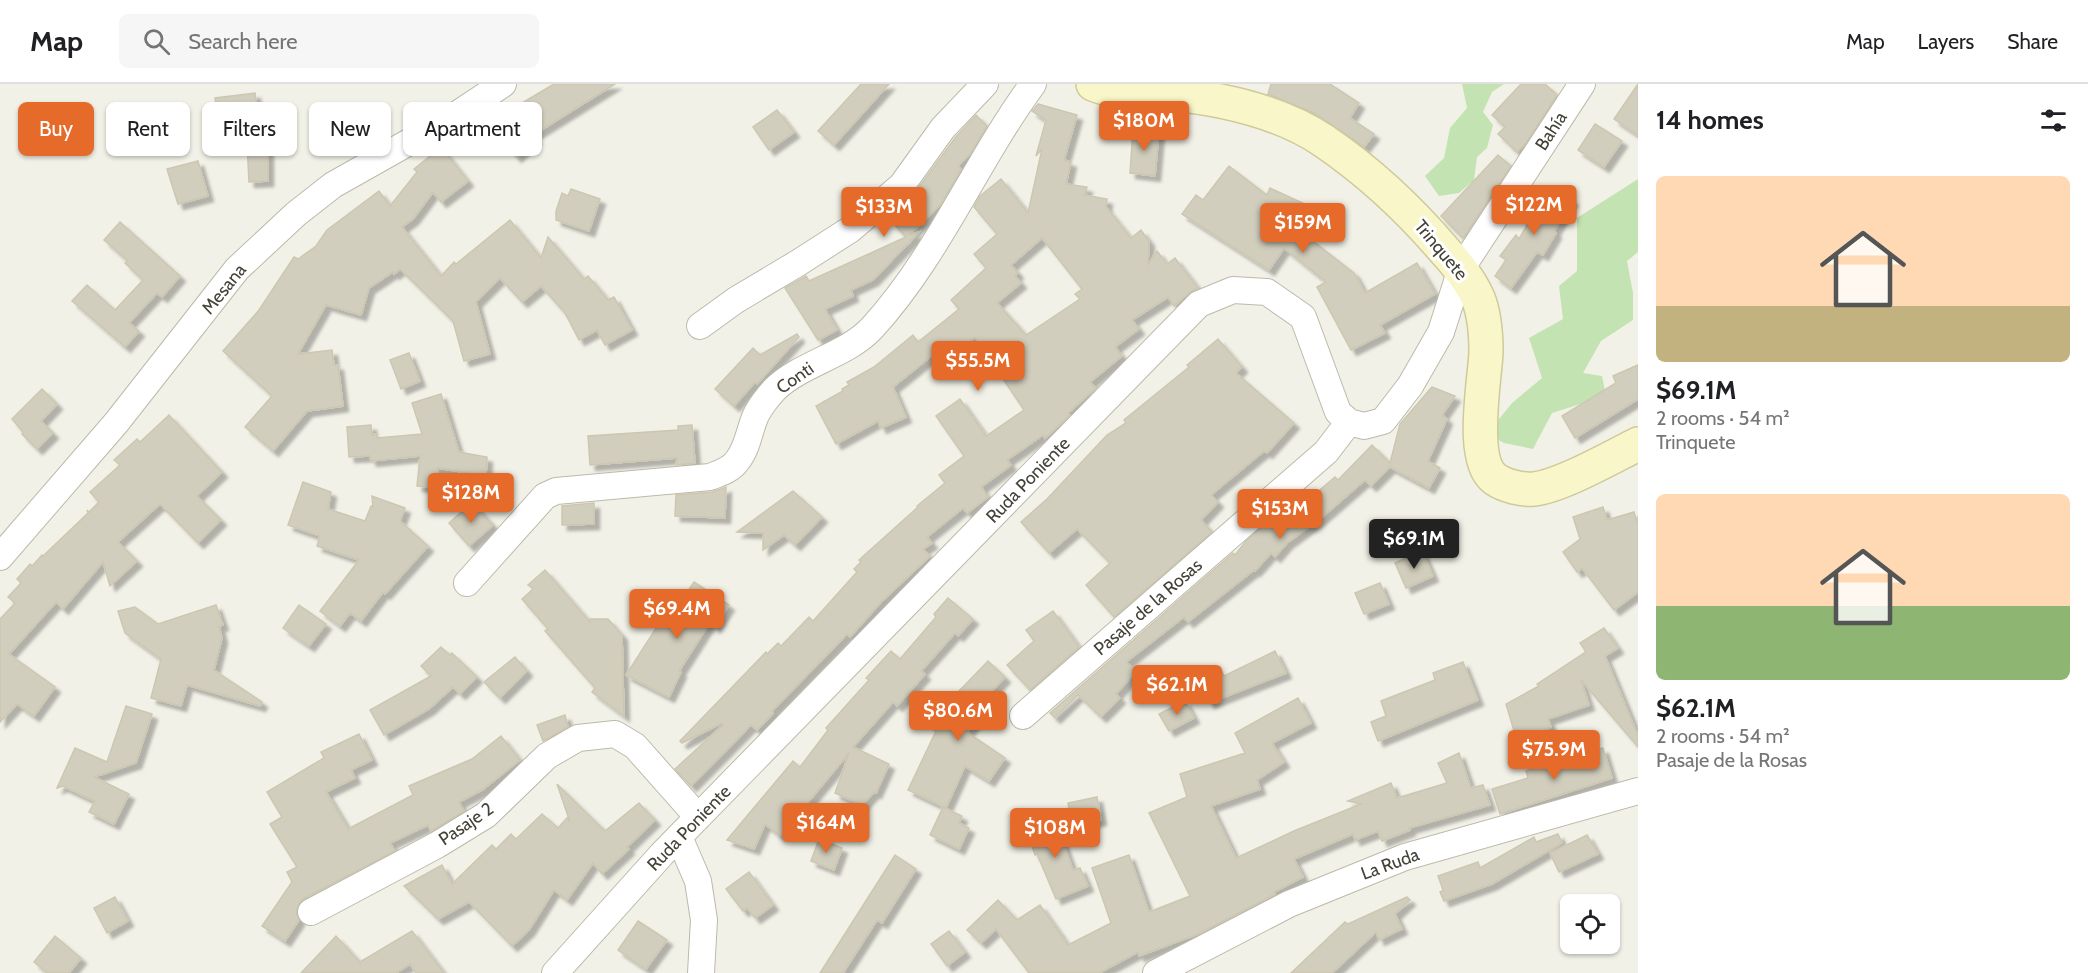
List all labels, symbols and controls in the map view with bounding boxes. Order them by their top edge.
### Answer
search box [119,14,539,68]
text: Map [30,24,83,58]
icon: search [140,25,173,58]
text: Search here [188,28,297,55]
text: Map [1846,29,1885,54]
text: Layers [1918,29,1974,54]
text: Share [2007,29,2058,54]
pin: $180M [1102,101,1186,152]
chip: Buy [18,102,94,156]
chip: Rent [106,102,190,156]
chip: Filters [202,102,297,156]
chip: New [309,102,391,156]
chip: Apartment [403,102,542,156]
text: 14 homes [1656,104,1764,136]
icon: filters [2037,104,2070,137]
street label: Bahía [1530,107,1572,154]
text: $180M [1113,108,1175,132]
pin: $122M [1492,185,1576,236]
pin: $133M [842,187,926,238]
text: $122M [1506,192,1562,216]
text: $133M [855,194,913,218]
pin: $159M [1261,203,1345,254]
text: $159M [1274,210,1332,234]
icon: home [1809,215,1917,323]
street label: Trinquete [1410,216,1472,284]
street label: Mesana [197,259,251,319]
pin: $55.5M [929,341,1027,392]
text: $55.5M [946,348,1010,372]
street label: Conti [772,357,818,399]
text: $69.1M [1656,374,1736,406]
text: 2 rooms · 54 m² [1656,406,1790,430]
text: Trinquete [1656,430,1735,454]
street label: Ruda Poniente [982,432,1074,528]
pin: $128M [429,473,513,524]
text: $128M [442,480,500,504]
pin: $153M [1238,489,1322,540]
text: $153M [1251,496,1309,520]
pin: $69.1M [1365,519,1463,570]
text: $69.1M [1383,526,1445,550]
icon: home [1809,533,1917,641]
street label: Pasaje de la Rosas [1089,554,1207,660]
pin: $69.4M [628,589,726,640]
text: $69.4M [643,596,711,620]
pin: $62.1M [1128,665,1226,716]
text: $62.1M [1146,672,1208,696]
pin: $80.6M [909,691,1007,742]
text: $62.1M [1656,692,1736,724]
text: $80.6M [923,698,993,722]
text: 2 rooms · 54 m² [1656,724,1790,748]
pin: $75.9M [1505,730,1603,781]
text: $75.9M [1522,737,1586,761]
text: Pasaje de la Rosas [1656,748,1807,772]
street label: Ruda Poniente [643,780,735,876]
street label: Pasaje 2 [434,798,498,850]
pin: $164M [784,803,868,854]
pin: $108M [1013,808,1097,859]
text: $164M [796,810,856,834]
text: $108M [1024,815,1086,839]
street label: La Ruda [1358,843,1422,885]
map controls [1560,894,1620,954]
button: locate [1560,894,1620,954]

